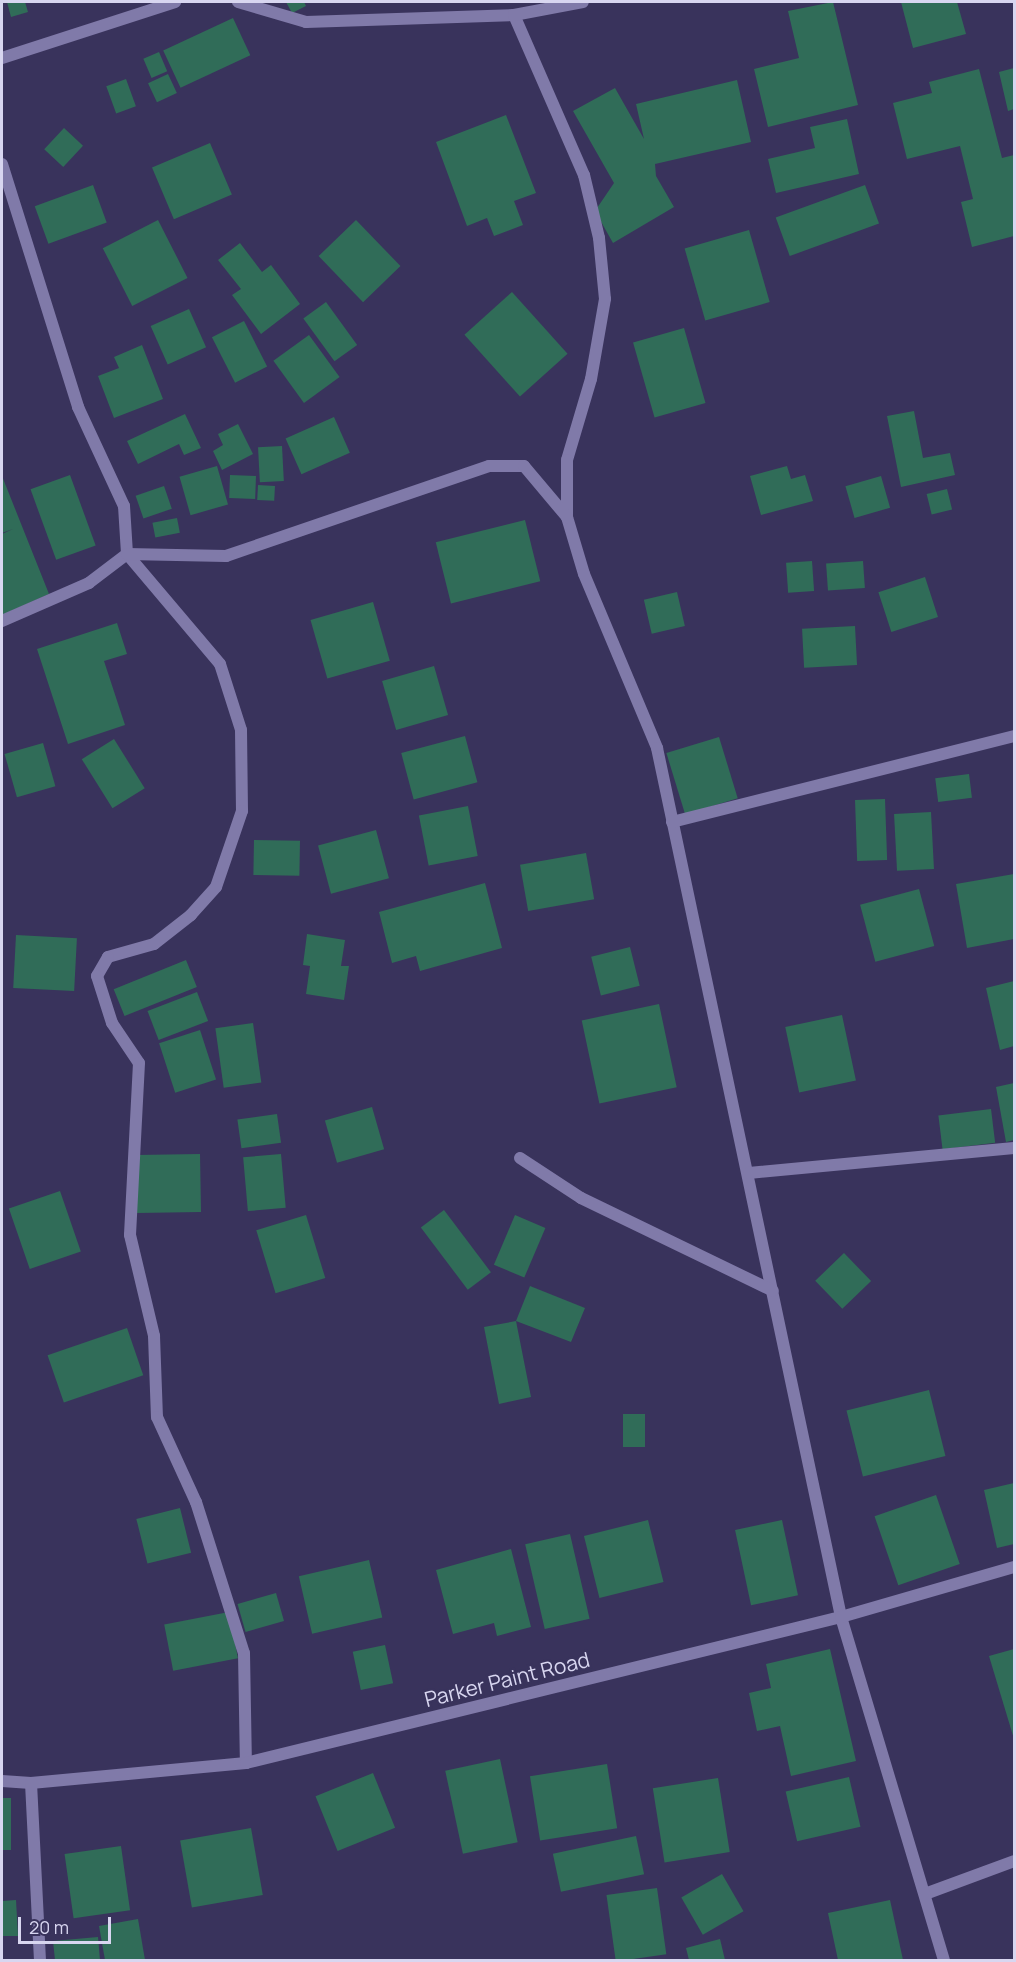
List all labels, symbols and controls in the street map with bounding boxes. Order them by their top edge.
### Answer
street label: Parker Paint Road [422,1646,592,1712]
scale bar [21,1905,114,1943]
text: 20 m [29,1915,69,1939]

